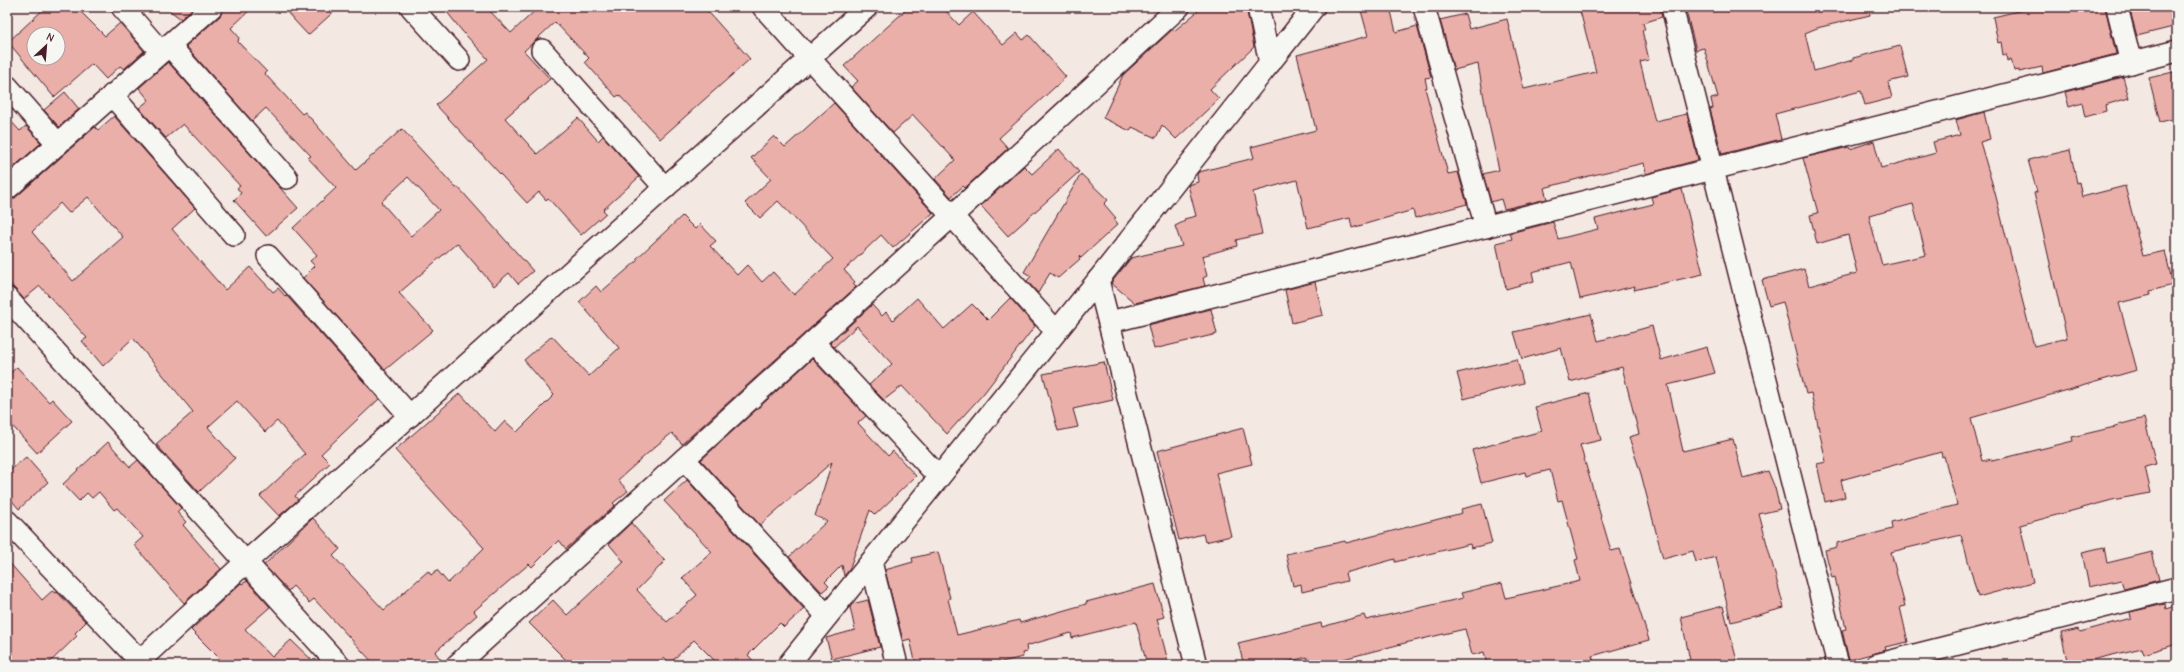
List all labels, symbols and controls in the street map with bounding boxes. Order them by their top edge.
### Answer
north arrow [26,26,66,66]
text: N [44,30,56,45]

